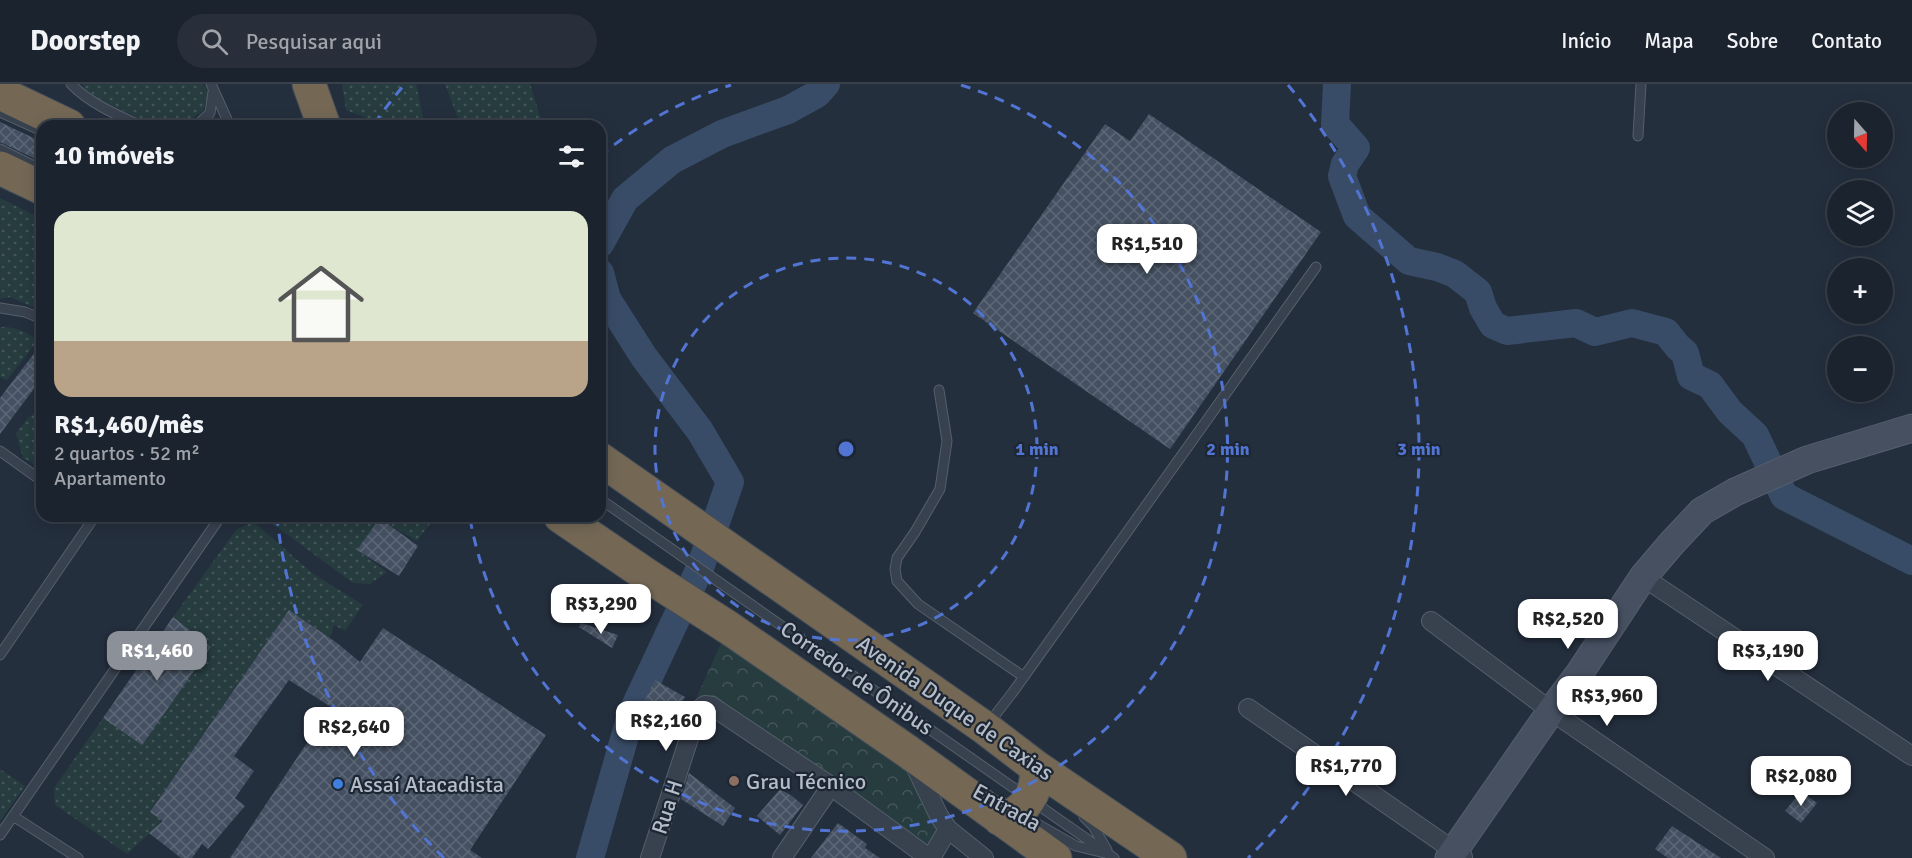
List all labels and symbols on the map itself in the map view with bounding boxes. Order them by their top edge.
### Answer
north arrow [1827,102,1893,168]
pin: R$1,510 [1092,224,1202,275]
text: 1 min [1015,438,1059,460]
text: 2 min [1206,438,1250,460]
text: 3 min [1397,438,1441,460]
centre of rings [836,439,856,459]
pin: R$3,290 [546,584,656,635]
pin: R$2,520 [1513,599,1623,650]
street label: Corredor de Ônibus [775,615,939,741]
street label: Avenida Duque de Caxias [851,630,1059,786]
pin: R$1,460 [102,631,212,682]
pin: R$3,190 [1713,631,1823,682]
pin: R$3,960 [1552,676,1662,727]
pin: R$2,160 [611,701,721,752]
pin: R$2,640 [299,707,409,758]
pin: R$1,770 [1291,746,1401,797]
pin: R$2,080 [1746,756,1856,807]
place label: Grau Técnico [746,768,866,795]
place label: Assaí Atacadista [350,771,504,798]
marker: Grau Técnico [727,774,741,788]
street label: Rua H [646,776,688,838]
marker: Assaí Atacadista [331,777,345,791]
street label: Entrada [968,777,1046,837]

